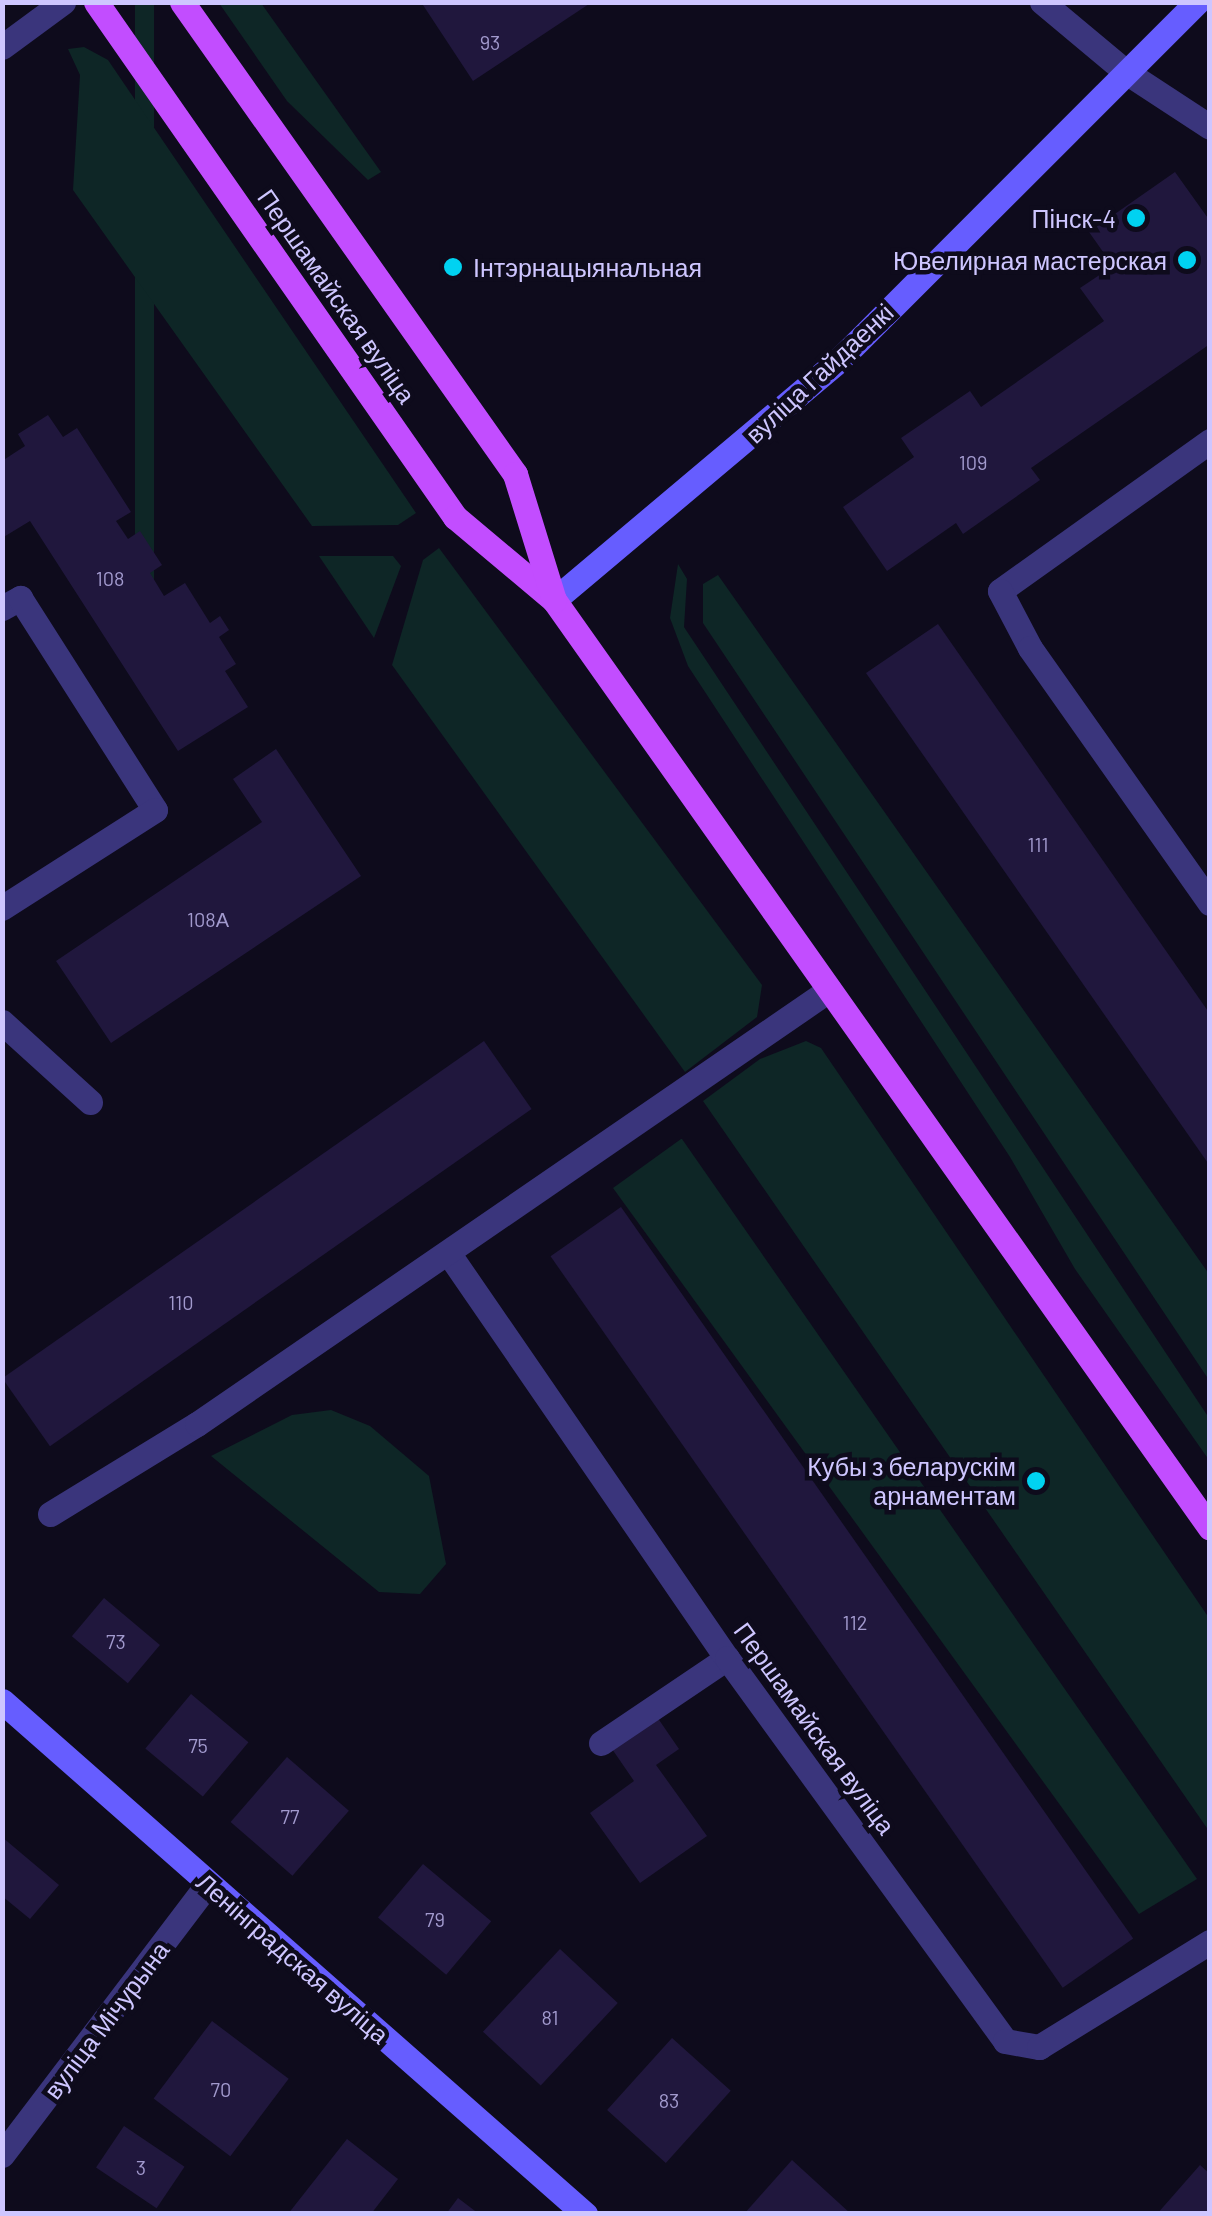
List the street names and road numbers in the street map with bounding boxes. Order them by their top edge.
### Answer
street label: Першамайская вуліца [252,183,422,409]
street label: вуліца Гайдаенкі [739,297,899,449]
street label: Першамайская вуліца [728,1616,902,1840]
street label: Ленінградская вуліца [191,1866,395,2050]
street label: вуліца Мічурына [37,1935,175,2105]

